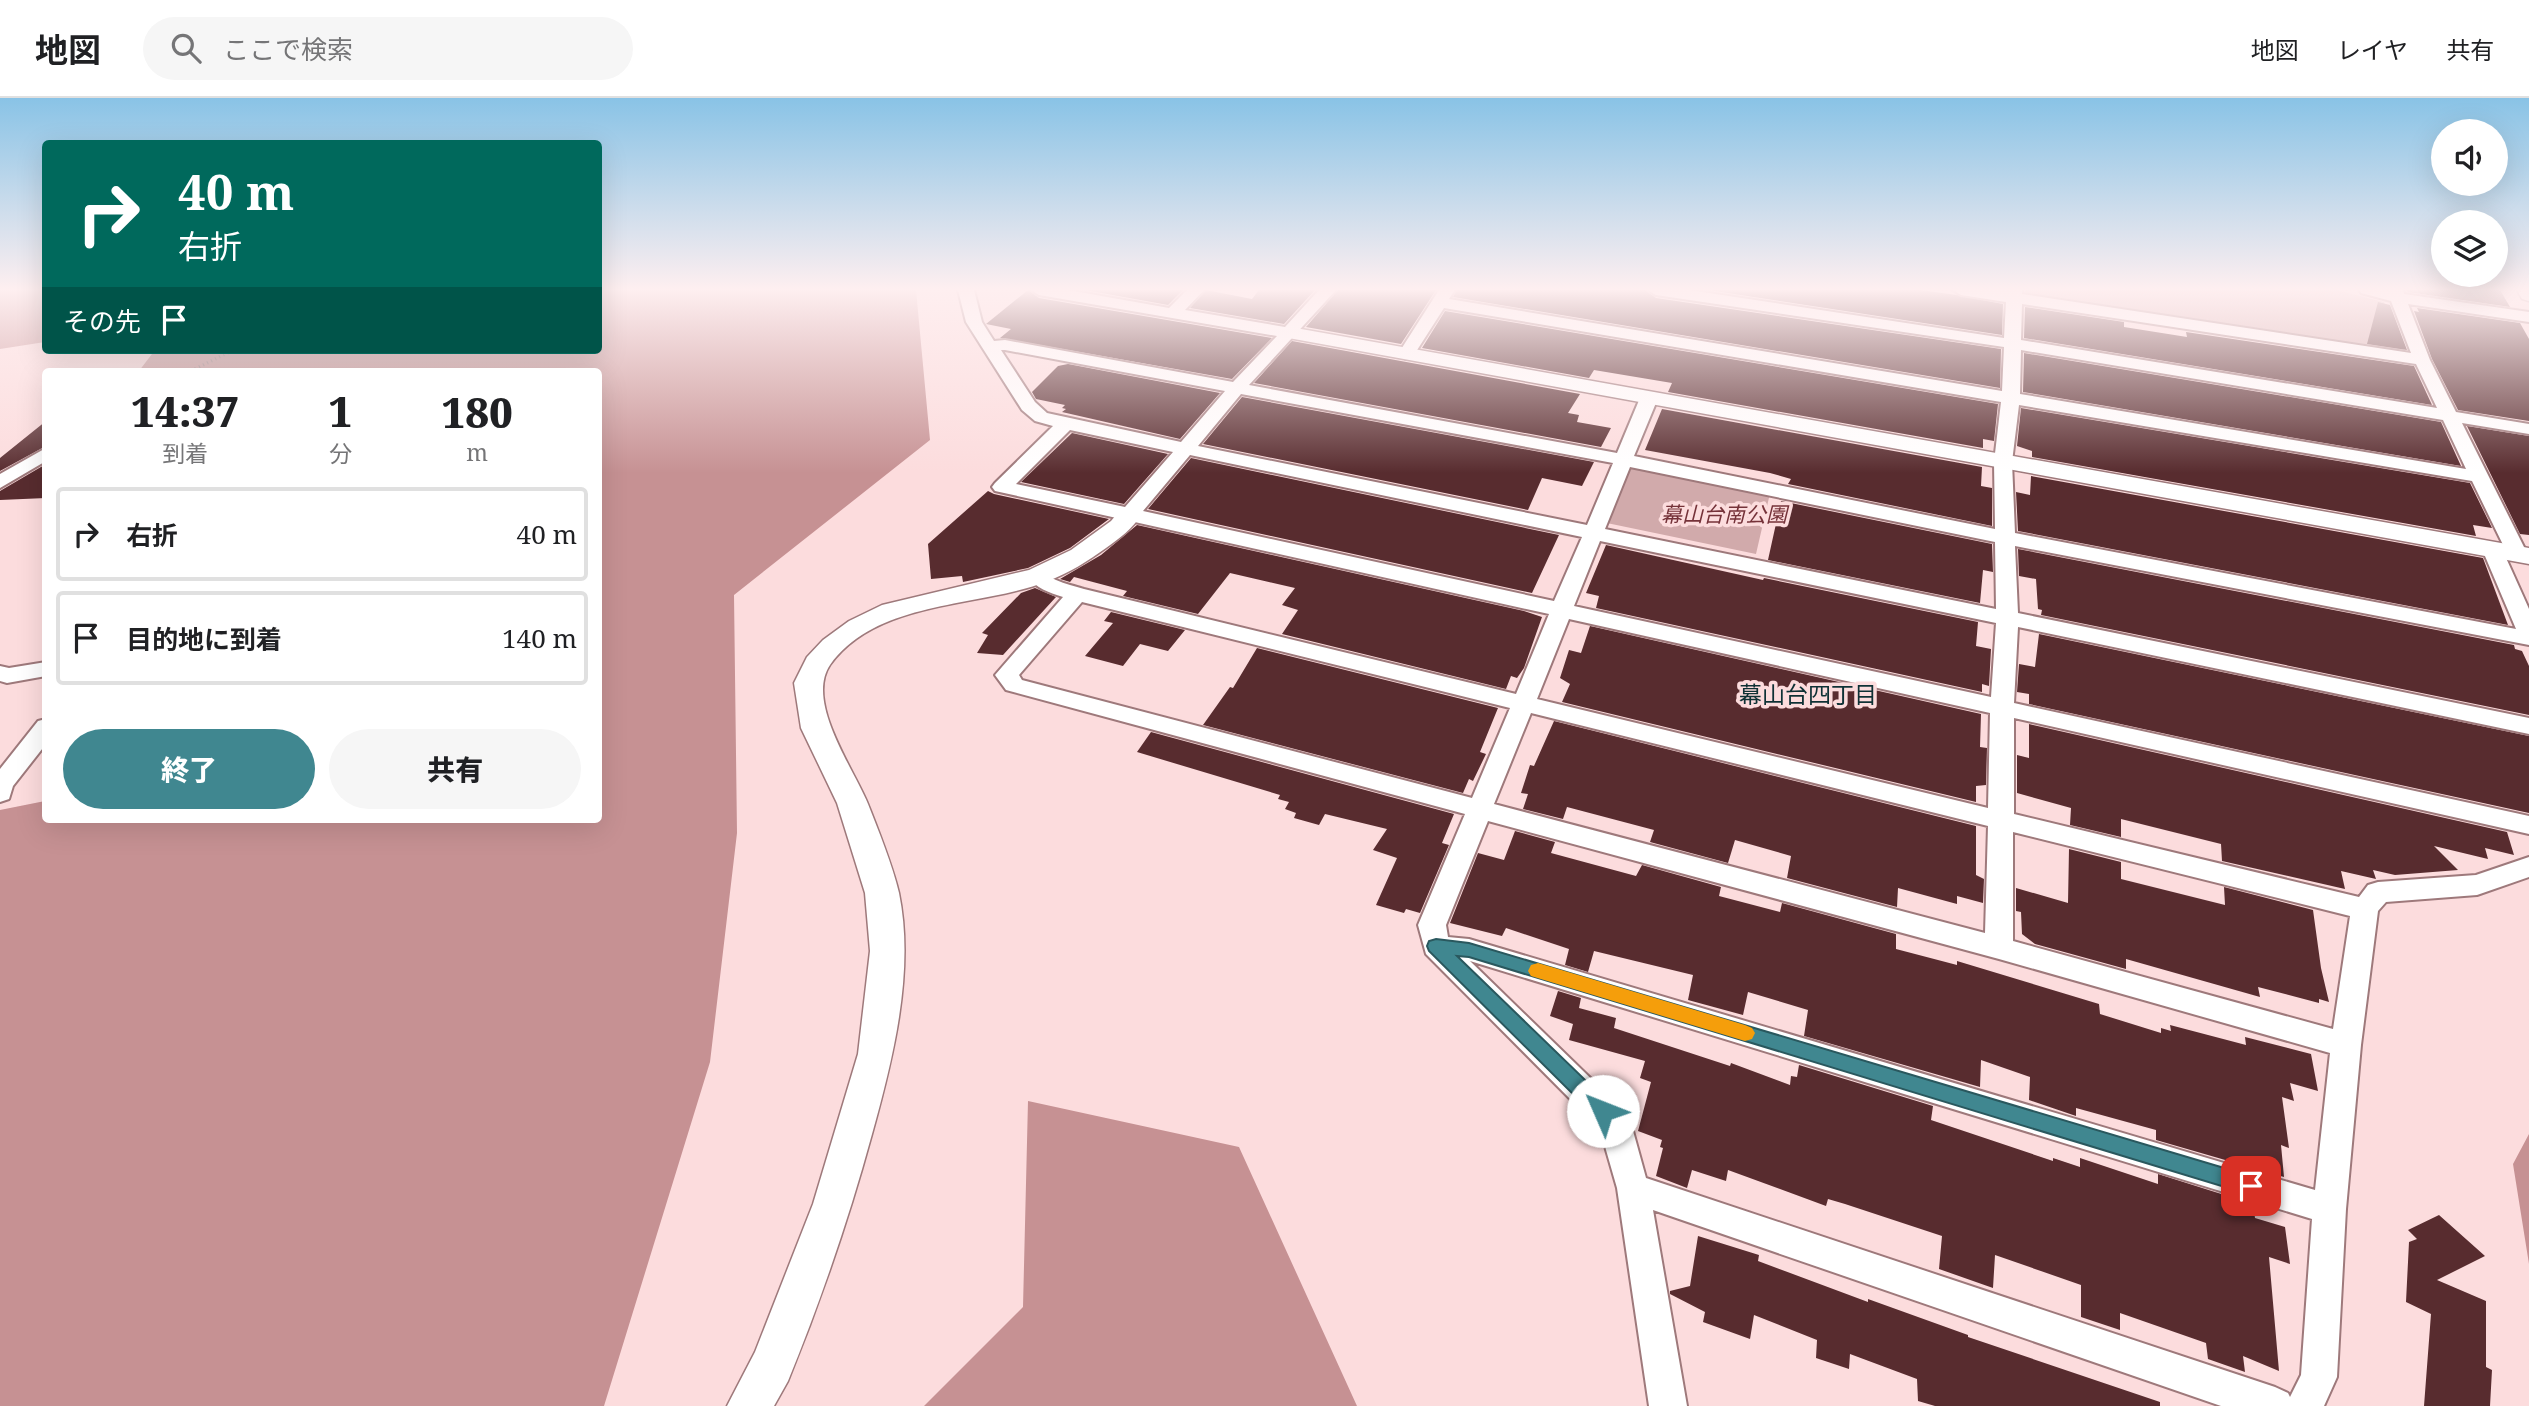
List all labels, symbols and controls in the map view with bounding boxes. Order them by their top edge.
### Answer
search box [143,17,633,80]
text: 地図 [35,27,101,72]
icon: search [167,29,205,67]
text: ここで検索 [223,31,353,67]
text: 地図 [2251,33,2299,66]
text: レイヤ [2337,33,2408,66]
text: 共有 [2446,33,2494,66]
map controls [2431,119,2508,287]
button: sound [2431,119,2508,196]
text: 40 m [178,158,294,224]
icon: right [63,168,154,259]
button: layers [2431,210,2508,287]
text: 右折 [178,224,242,267]
icon: arrive [155,301,193,339]
text: その先 [63,303,141,339]
text: 14:37 [131,382,239,439]
text: 1 [329,382,352,439]
text: 180 [441,383,513,440]
text: m [466,436,488,468]
text: 到着 [162,437,208,469]
text: 分 [329,437,352,469]
park label: 幕山台南公園 [1661,500,1790,528]
icon: right [67,515,105,553]
text: 40 m [517,516,577,552]
text: 右折 [126,517,178,553]
icon: arrive [67,619,105,657]
text: 140 m [502,620,577,656]
text: 目的地に到着 [126,621,282,657]
district label: 幕山台四丁目 [1739,678,1877,710]
button: 終了 [63,729,315,809]
button: 共有 [329,729,581,809]
position arrow [1566,1074,1640,1148]
pin [2221,1156,2281,1216]
icon: arrive [2232,1167,2270,1205]

